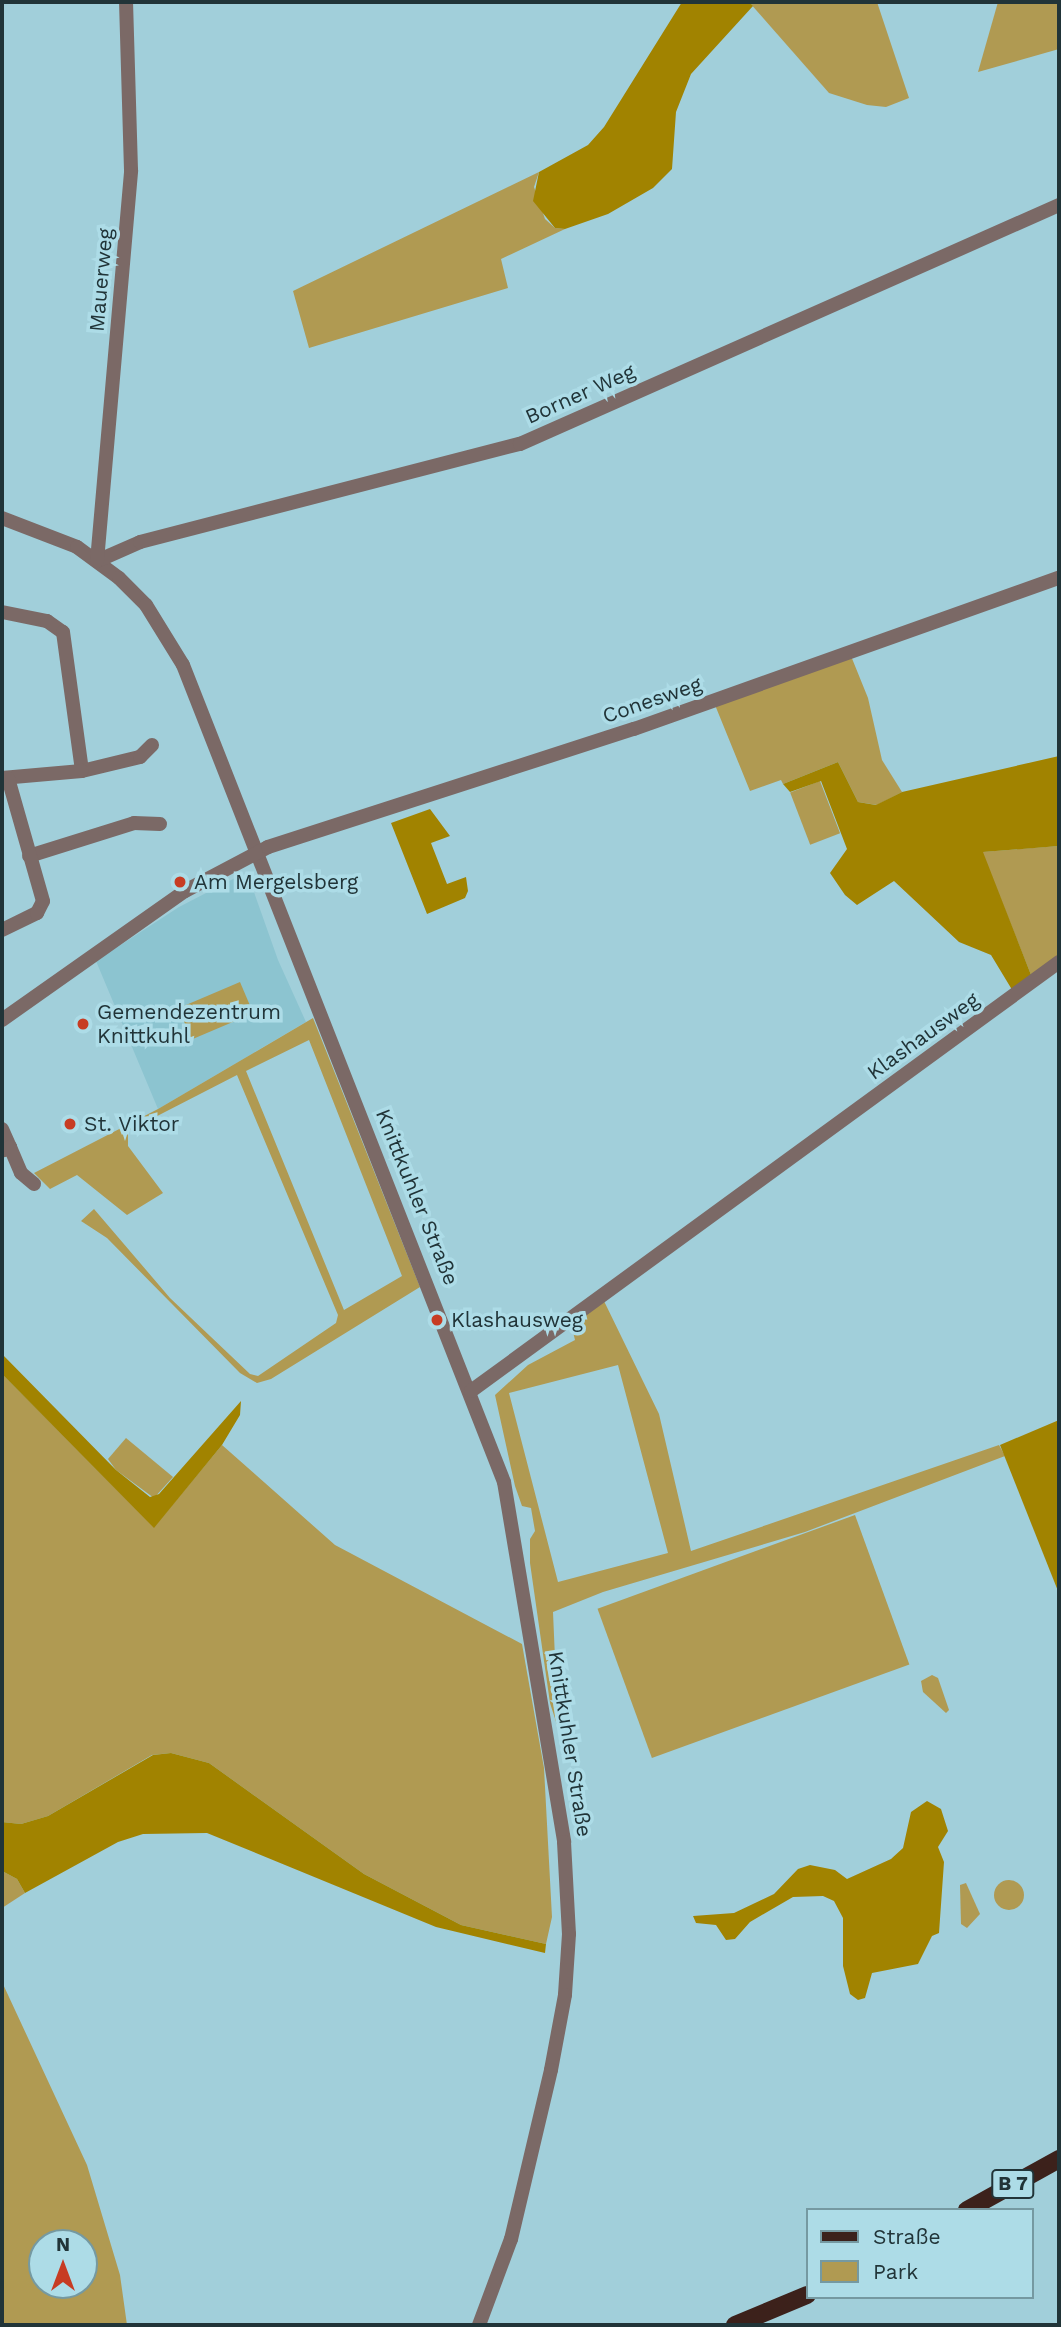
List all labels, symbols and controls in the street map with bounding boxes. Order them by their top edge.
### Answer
street label: Mauerweg [84,227,118,333]
street label: Borner Weg [521,358,639,430]
street label: Conesweg [599,671,705,729]
place label: Am Mergelsberg [194,869,358,895]
marker: Am Mergelsberg [172,874,188,890]
street label: Klashausweg [862,987,984,1085]
place label: Gemendezentrum Knittkuhl [97,999,281,1049]
marker: Gemendezentrum Knittkuhl [75,1016,91,1032]
street label: Knittkuhler Straße [370,1105,464,1289]
place label: St. Viktor [84,1111,180,1137]
marker: St. Viktor [62,1116,78,1132]
place label: Klashausweg [451,1307,583,1333]
marker: Klashausweg [429,1312,445,1328]
street label: Knittkuhler Straße [543,1649,597,1839]
road number: B 7 [990,2168,1036,2200]
legend [806,2208,1033,2299]
text: Straße [873,2224,941,2249]
north arrow [28,2229,98,2299]
text: N [56,2233,70,2256]
text: Park [873,2259,918,2284]

